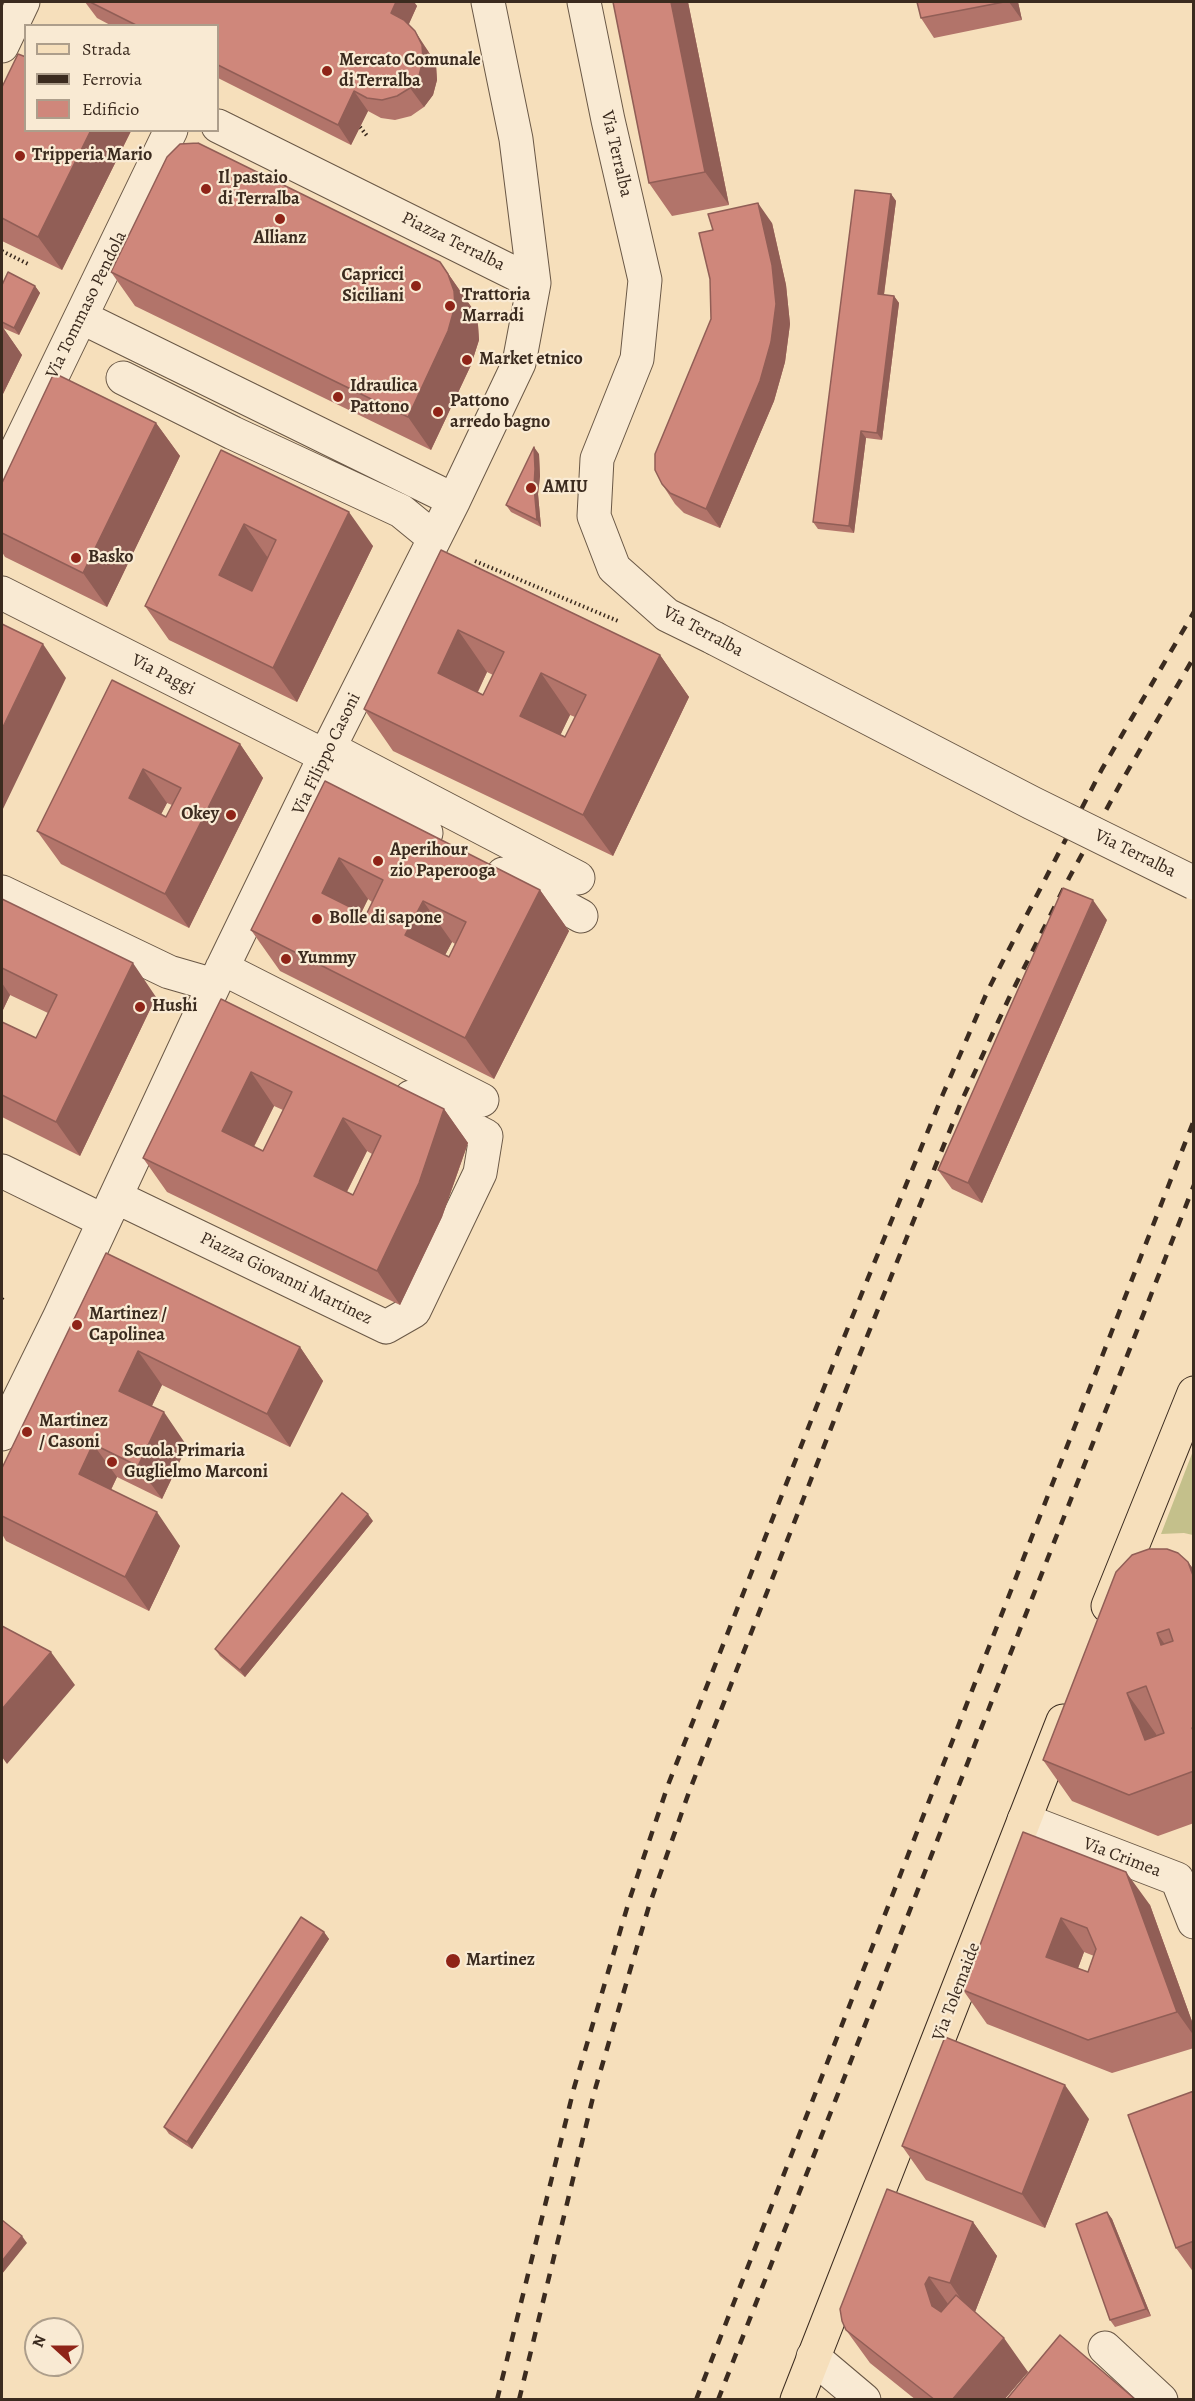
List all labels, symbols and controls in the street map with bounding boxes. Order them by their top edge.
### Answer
legend [24,24,219,132]
text: Strada [82,37,131,61]
place label: Mercato Comunale di Terralba [339,50,481,92]
marker: Mercato Comunale di Terralba [320,64,334,78]
text: Ferrovia [82,67,142,91]
text: Edificio [82,97,139,121]
street label: Via Terralba [596,109,636,199]
place label: Tripperia Mario [32,145,152,167]
marker: Tripperia Mario [13,149,27,163]
place label: Il pastaio di Terralba [218,168,300,210]
marker: Il pastaio di Terralba [199,182,213,196]
street label: Piazza Terralba [398,208,508,276]
marker: Allianz [273,212,287,226]
street label: Via Tommaso Pendola [42,228,132,382]
place label: Allianz [254,228,306,250]
place label: Capricci Siciliani [341,265,404,308]
marker: Capricci Siciliani [409,279,423,293]
place label: Trattoria Marradi [462,285,530,328]
marker: Trattoria Marradi [443,299,457,313]
place label: Market etnico [479,349,583,371]
marker: Market etnico [460,353,474,367]
place label: Idraulica Pattono [350,376,418,418]
marker: Idraulica Pattono [331,390,345,404]
place label: Pattono arredo bagno [450,391,550,434]
marker: Pattono arredo bagno [431,405,445,419]
place label: AMIU [543,477,588,499]
marker: AMIU [524,481,538,495]
place label: Basko [88,547,134,569]
marker: Basko [69,551,83,565]
street label: Via Terralba [659,602,747,662]
street label: Via Paggi [128,650,198,700]
street label: Via Filippo Casoni [288,689,366,819]
place label: Okey [181,804,219,826]
marker: Okey [224,808,238,822]
street label: Via Terralba [1091,825,1179,883]
place label: Aperihour zio Paperooga [390,840,496,882]
marker: Aperihour zio Paperooga [371,854,385,868]
place label: Bolle di sapone [329,908,442,930]
marker: Bolle di sapone [310,912,324,926]
place label: Yummy [298,948,356,970]
marker: Yummy [279,952,293,966]
place label: Hushi [152,996,197,1018]
marker: Hushi [133,1000,147,1014]
street label: Piazza Giovanni Martinez [196,1228,376,1330]
place label: Martinez / Capolinea [89,1304,167,1346]
marker: Martinez / Capolinea [70,1318,84,1332]
place label: Martinez / Casoni [39,1411,108,1454]
marker: Martinez / Casoni [20,1425,34,1439]
place label: Scuola Primaria Guglielmo Marconi [124,1441,268,1484]
marker: Scuola Primaria Guglielmo Marconi [105,1455,119,1469]
street label: Via Crimea [1080,1833,1164,1883]
street label: Via Tolemaide [928,1940,986,2044]
place label: Martinez [466,1950,535,1972]
marker: Martinez [444,1952,462,1970]
north arrow [24,2317,84,2377]
text: N [27,2332,51,2351]

